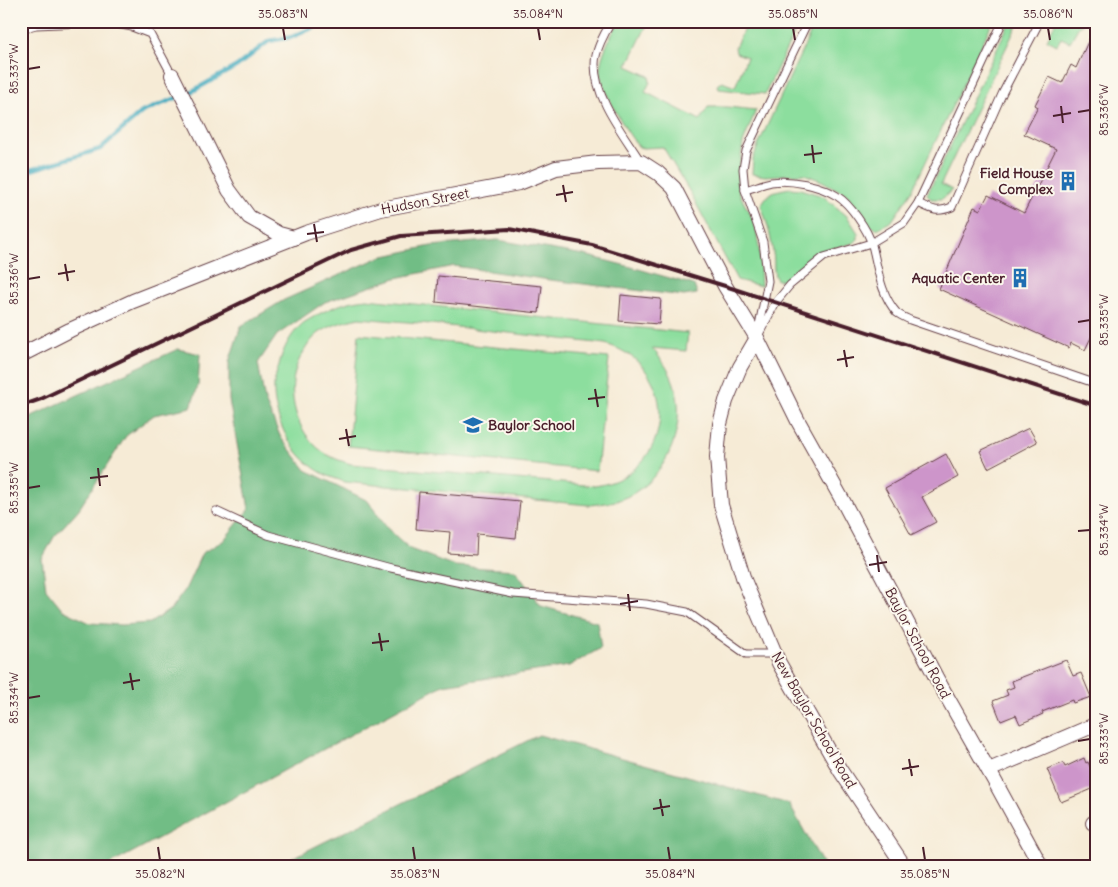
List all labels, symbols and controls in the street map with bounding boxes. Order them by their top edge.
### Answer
text: 35.083°N [258,6,308,21]
text: 35.084°N [513,6,563,21]
text: 35.085°N [768,6,818,21]
text: 35.086°N [1023,6,1073,21]
text: 85.337°W [6,44,21,94]
text: 85.336°W [1096,84,1111,136]
place label: Field House Complex [980,164,1053,198]
building icon: Field House Complex [1057,170,1079,192]
street label: Hudson Street [379,184,471,218]
text: 85.336°W [6,253,21,305]
building icon: Aquatic Center [1009,267,1031,289]
place label: Aquatic Center [912,269,1005,287]
text: 85.335°W [1096,294,1111,346]
school or university icon: Baylor School [462,414,484,436]
place label: Baylor School [488,416,575,434]
text: 85.335°W [6,462,21,514]
text: 85.334°W [1096,504,1111,556]
street label: Baylor School Road [881,584,955,702]
street label: New Baylor School Road [768,649,860,791]
text: 85.334°W [6,672,21,724]
text: 85.333°W [1096,713,1111,765]
text: 35.082°N [135,866,185,881]
text: 35.083°N [390,866,440,881]
text: 35.084°N [645,866,695,881]
text: 35.085°N [900,866,950,881]

